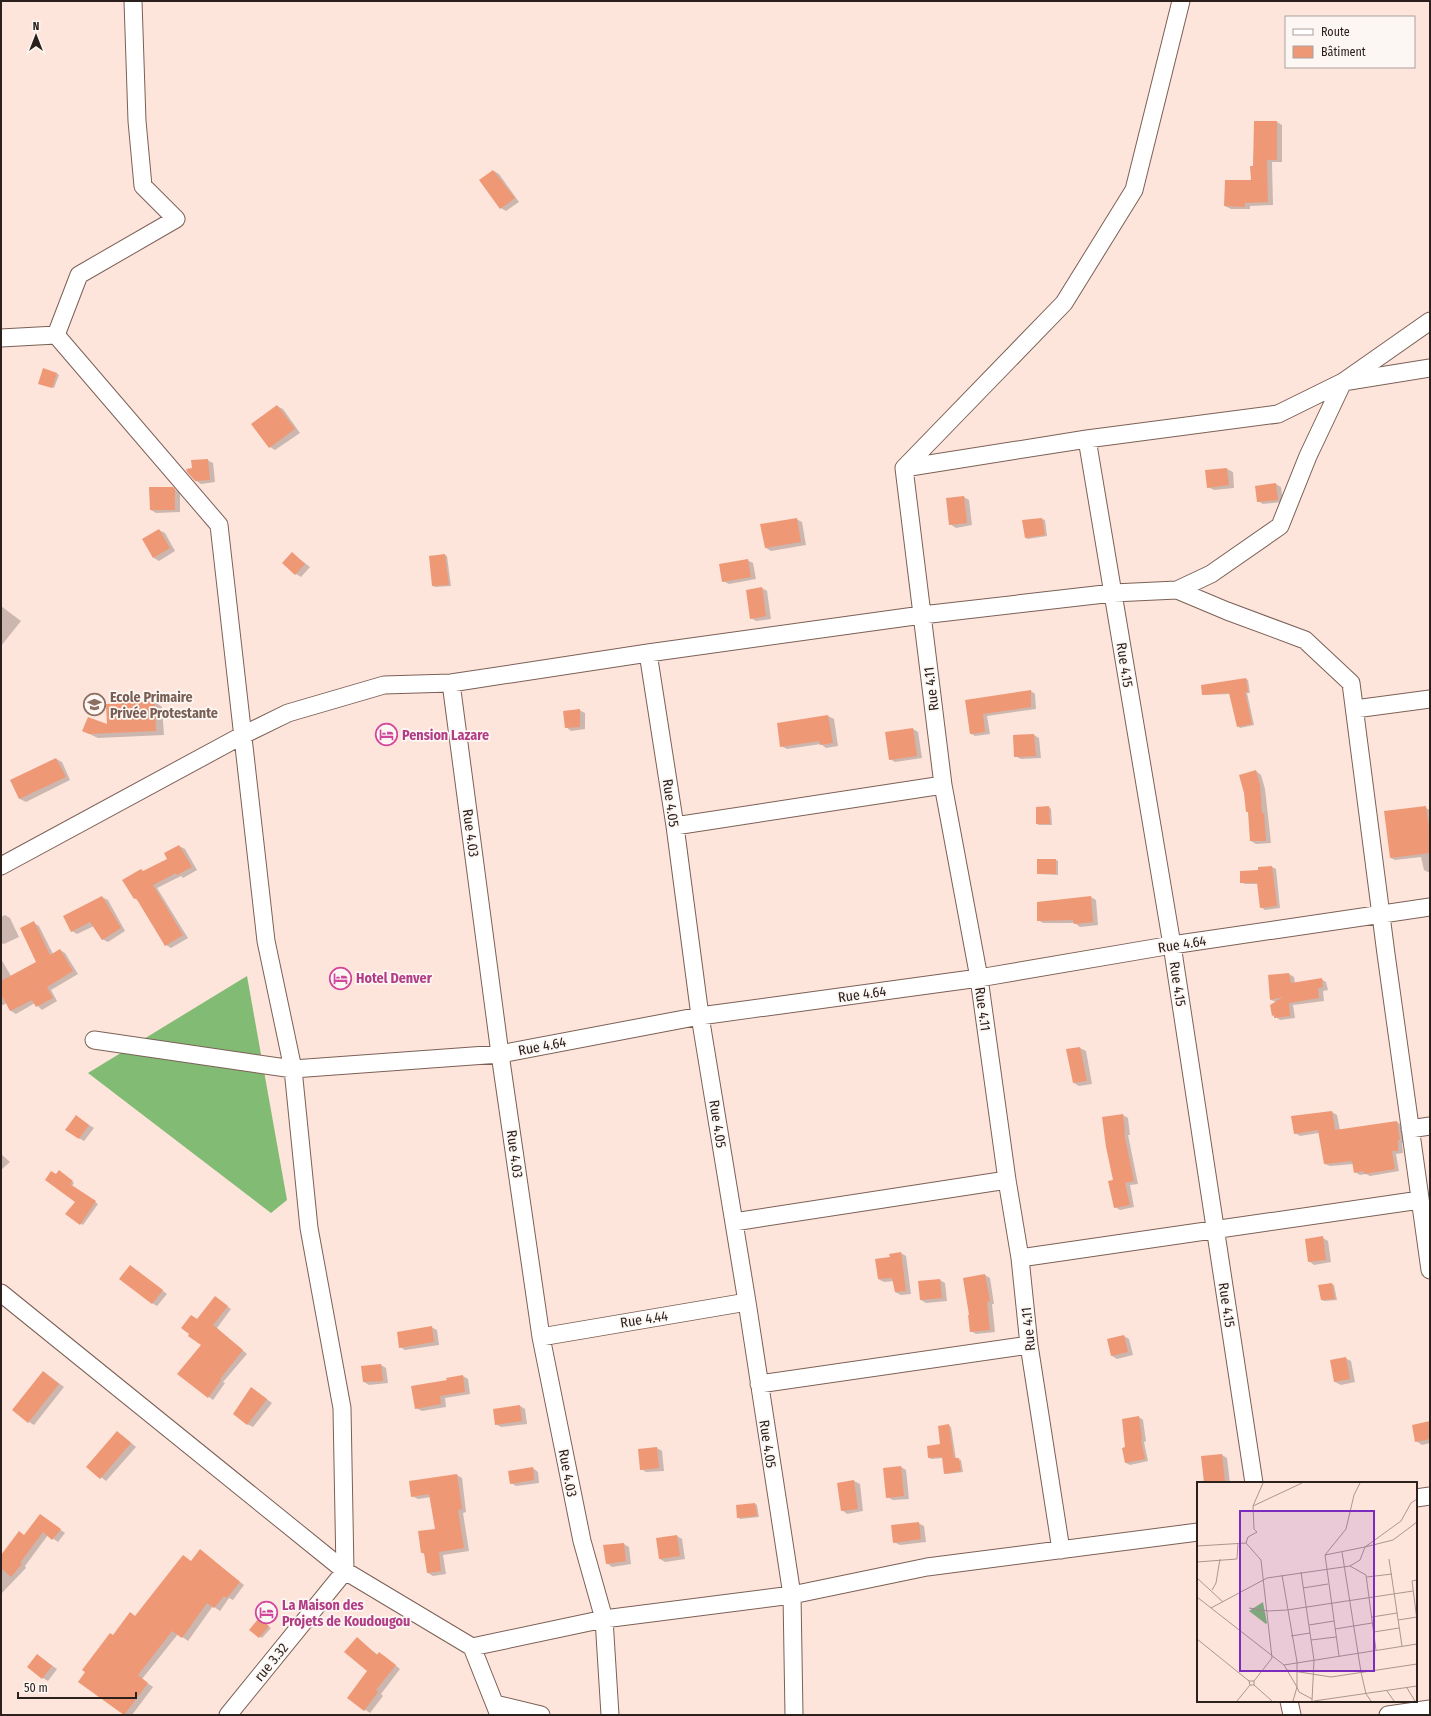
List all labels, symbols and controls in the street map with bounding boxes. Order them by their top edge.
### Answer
north arrow [16,16,56,56]
legend [1285,16,1415,68]
text: N [33,20,39,33]
text: Route [1321,25,1350,39]
text: Bâtiment [1321,45,1366,59]
street label: Rue 4.15 [1113,641,1136,689]
street label: Rue 4.11 [920,666,943,712]
place label: Ecole Primaire Privée Protestante [110,689,218,722]
school or university icon: Ecole Primaire Privée Protestante [82,692,108,718]
hotel icon: Pension Lazare [374,722,400,748]
place label: Pension Lazare [402,727,489,744]
street label: Rue 4.05 [659,778,682,828]
street label: Rue 4.03 [459,808,482,858]
street label: Rue 4.64 [1157,932,1208,957]
street label: Rue 4.15 [1166,960,1189,1008]
hotel icon: Hotel Denver [328,965,354,991]
place label: Hotel Denver [356,970,433,987]
street label: Rue 4.64 [837,983,887,1006]
street label: Rue 4.11 [971,986,994,1032]
street label: Rue 4.64 [517,1033,568,1059]
street label: Rue 4.05 [705,1099,730,1149]
street label: Rue 4.03 [503,1129,526,1179]
street label: Rue 4.15 [1215,1281,1238,1329]
street label: Rue 4.11 [1018,1306,1039,1352]
street label: Rue 4.44 [619,1307,669,1332]
street label: Rue 4.05 [755,1419,780,1469]
street label: Rue 4.03 [555,1448,580,1498]
inset map [1197,1482,1417,1702]
place label: La Maison des Projets de Koudougou [282,1597,410,1630]
hotel icon: La Maison des Projets de Koudougou [253,1600,279,1626]
street label: rue 3.32 [251,1640,292,1685]
scale bar [18,1674,136,1700]
text: 50 m [24,1681,48,1695]

